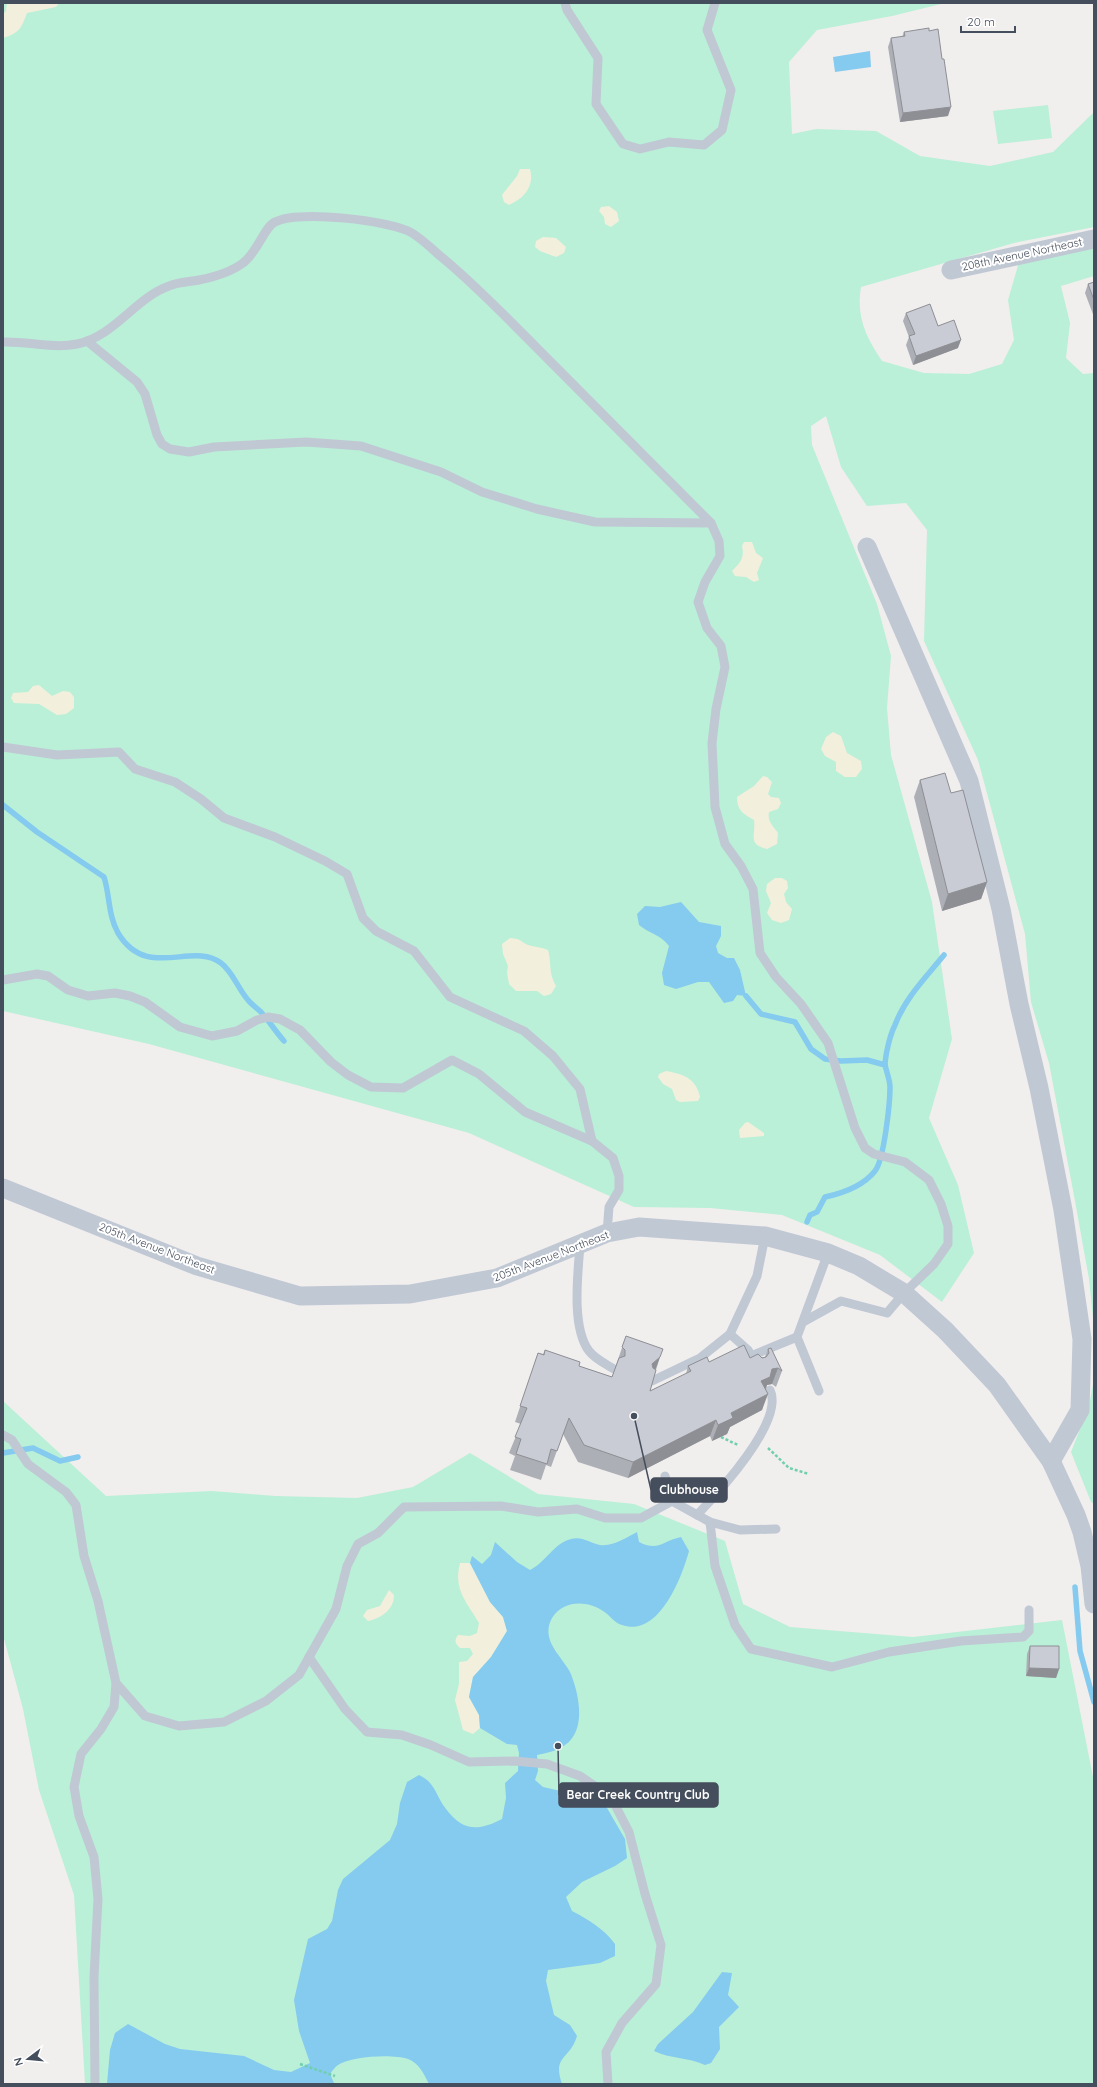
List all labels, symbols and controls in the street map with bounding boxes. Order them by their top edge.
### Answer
scale bar [961,8,1015,34]
text: 20 m [967,14,995,29]
street label: 208th Avenue Northeast [960,234,1084,274]
street label: 205th Avenue Northeast [97,1219,217,1277]
street label: 205th Avenue Northeast [491,1227,611,1285]
callout: Clubhouse [651,1478,727,1502]
text: Clubhouse [659,1482,719,1497]
callout: Bear Creek Country Club [559,1783,718,1807]
text: Bear Creek Country Club [567,1787,710,1802]
north arrow [8,2039,48,2079]
text: N [11,2056,26,2068]

